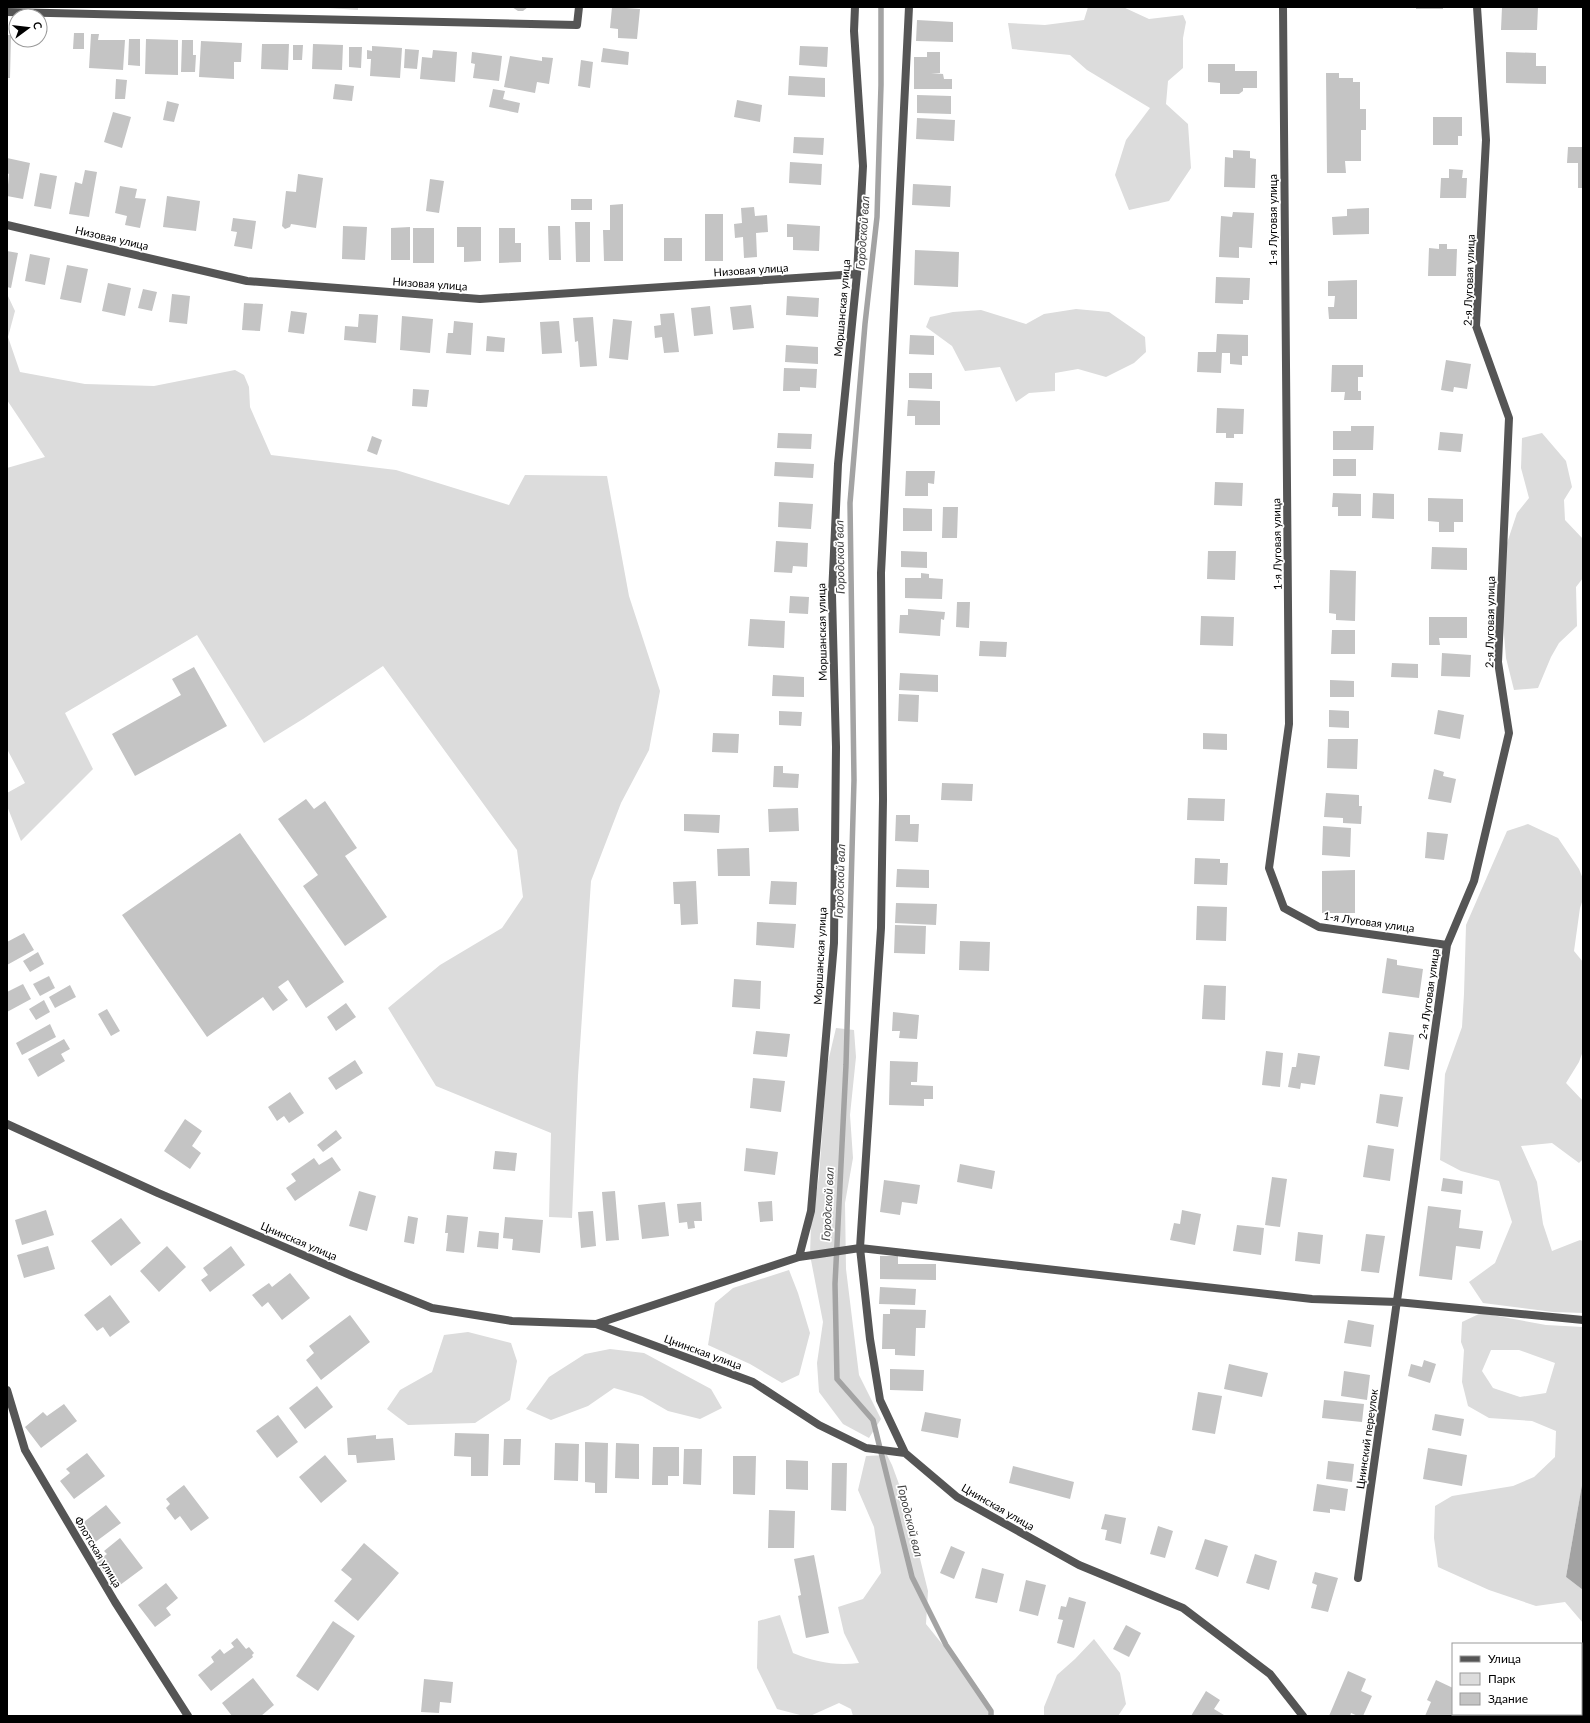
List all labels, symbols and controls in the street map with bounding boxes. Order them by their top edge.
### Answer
north arrow [8,8,48,48]
text: С [31,20,46,31]
street label: 1-я Луговая улица [1266,174,1279,266]
water label: Городской вал [852,195,873,270]
street label: Низовая улица [74,223,150,252]
street label: 2-я Луговая улица [1460,234,1477,326]
street label: Моршанская улица [831,259,852,357]
street label: Низовая улица [713,260,789,279]
street label: Низовая улица [392,274,468,293]
street label: 1-я Луговая улица [1269,498,1284,590]
water label: Городской вал [831,520,848,594]
street label: 2-я Луговая улица [1482,576,1497,668]
street label: Моршанская улица [814,583,829,681]
water label: Городской вал [831,844,848,918]
street label: Моршанская улица [810,907,829,1005]
street label: 1-я Луговая улица [1323,909,1416,934]
street label: 2-я Луговая улица [1416,947,1441,1040]
water label: Городской вал [818,1167,837,1241]
street label: Цнинская улица [259,1219,339,1263]
street label: Цнинская улица [662,1331,744,1372]
street label: Цнинский переулок [1353,1388,1380,1490]
street label: Цнинская улица [960,1480,1037,1533]
water label: Городской вал [894,1483,927,1559]
street label: Флотская улица [72,1514,125,1590]
legend [1452,1643,1582,1715]
text: Улица [1488,1651,1521,1666]
text: Парк [1488,1671,1516,1686]
text: Здание [1488,1691,1528,1706]

